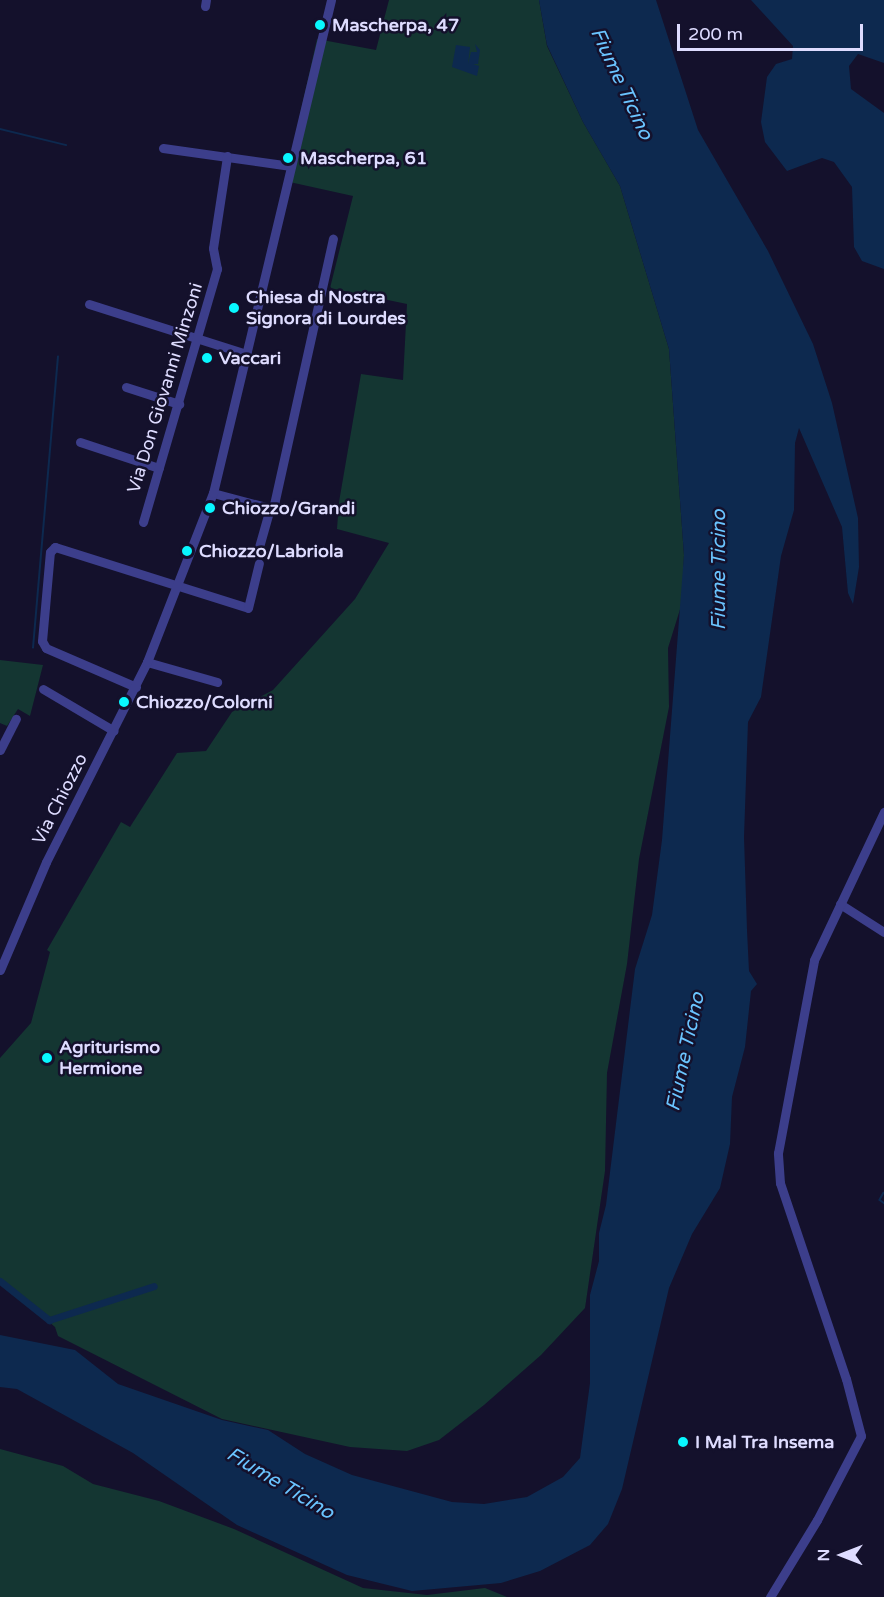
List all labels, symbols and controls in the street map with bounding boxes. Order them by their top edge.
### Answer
scale bar [680,12,866,50]
place label: Mascherpa, 47 [332,14,459,36]
marker: Mascherpa, 47 [313,18,327,32]
text: 200 m [688,23,743,45]
water label: Fiume Ticino [585,24,657,144]
place label: Mascherpa, 61 [300,147,427,169]
marker: Mascherpa, 61 [281,151,295,165]
street label: Via Don Giovanni Minzoni [123,280,207,496]
place label: Chiesa di Nostra Signora di Lourdes [246,287,406,330]
marker: Chiesa di Nostra Signora di Lourdes [227,301,241,315]
place label: Vaccari [219,347,281,369]
marker: Vaccari [200,351,214,365]
place label: Chiozzo/Grandi [222,497,355,519]
marker: Chiozzo/Grandi [203,501,217,515]
water label: Fiume Ticino [707,510,731,630]
place label: Chiozzo/Labriola [199,540,344,562]
marker: Chiozzo/Labriola [180,544,194,558]
place label: Chiozzo/Colorni [136,691,273,713]
marker: Chiozzo/Colorni [117,695,131,709]
street label: Via Chiozzo [28,750,92,848]
water label: Fiume Ticino [662,990,710,1114]
place label: Agriturismo Hermione [59,1037,160,1080]
marker: Agriturismo Hermione [40,1051,54,1065]
place label: I Mal Tra Insema [695,1431,834,1453]
marker: I Mal Tra Insema [676,1435,690,1449]
water label: Fiume Ticino [222,1443,338,1525]
north arrow [812,1525,872,1585]
text: N [814,1549,834,1561]

